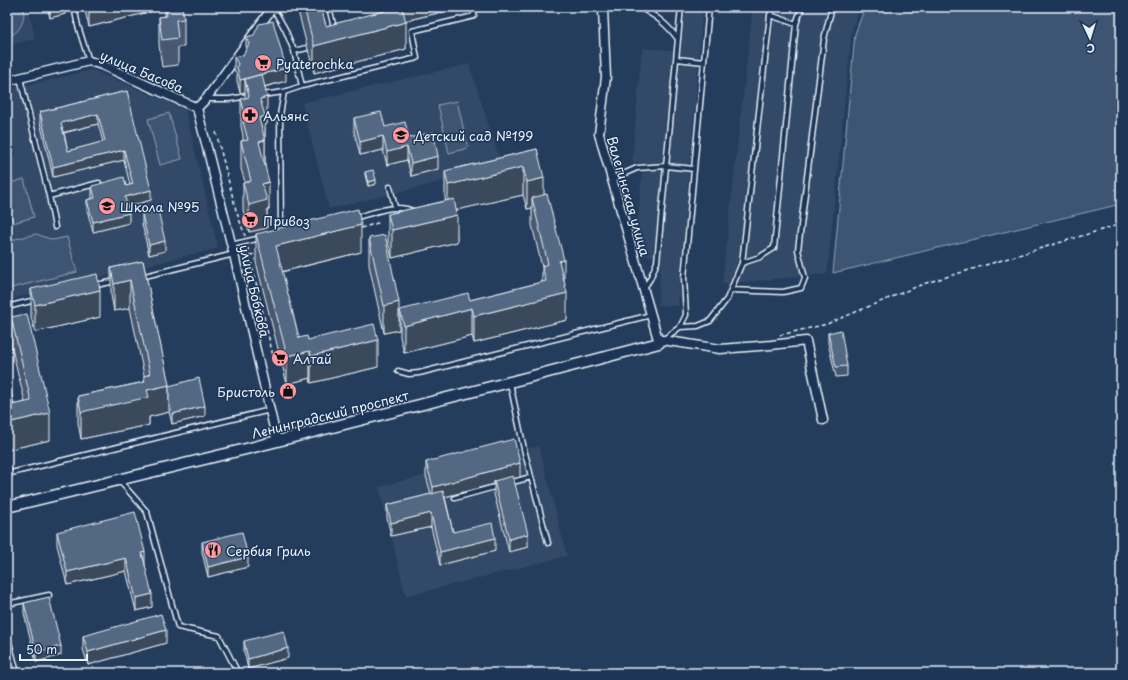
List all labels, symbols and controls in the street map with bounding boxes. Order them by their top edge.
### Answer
north arrow [1070,18,1110,58]
text: С [1086,40,1095,57]
street label: улица Басова [98,45,187,97]
supermarket icon: Pyaterochka [253,53,273,73]
place label: Pyaterochka [276,54,354,73]
pharmacy icon: Альянс [240,105,260,125]
place label: Альянс [263,106,309,125]
school or university icon: Детский сад №199 [391,125,411,145]
place label: Детский сад №199 [413,126,533,145]
street label: Валегинская улица [603,134,655,259]
school or university icon: Школа №95 [97,196,117,216]
place label: Школа №95 [120,197,199,216]
supermarket icon: Привоз [240,210,260,230]
place label: Привоз [263,211,310,230]
street label: улица Бобкова [235,243,275,340]
supermarket icon: Алтай [270,348,290,368]
place label: Алтай [293,349,332,368]
shop icon: Бристоль [278,381,298,401]
place label: Бристоль [217,382,275,401]
street label: Ленинградский проспект [249,385,411,443]
restaurant icon: Сербия Гриль [203,540,223,560]
place label: Сербия Гриль [226,541,311,560]
scale bar [20,636,87,662]
text: 50 m [26,640,57,658]

